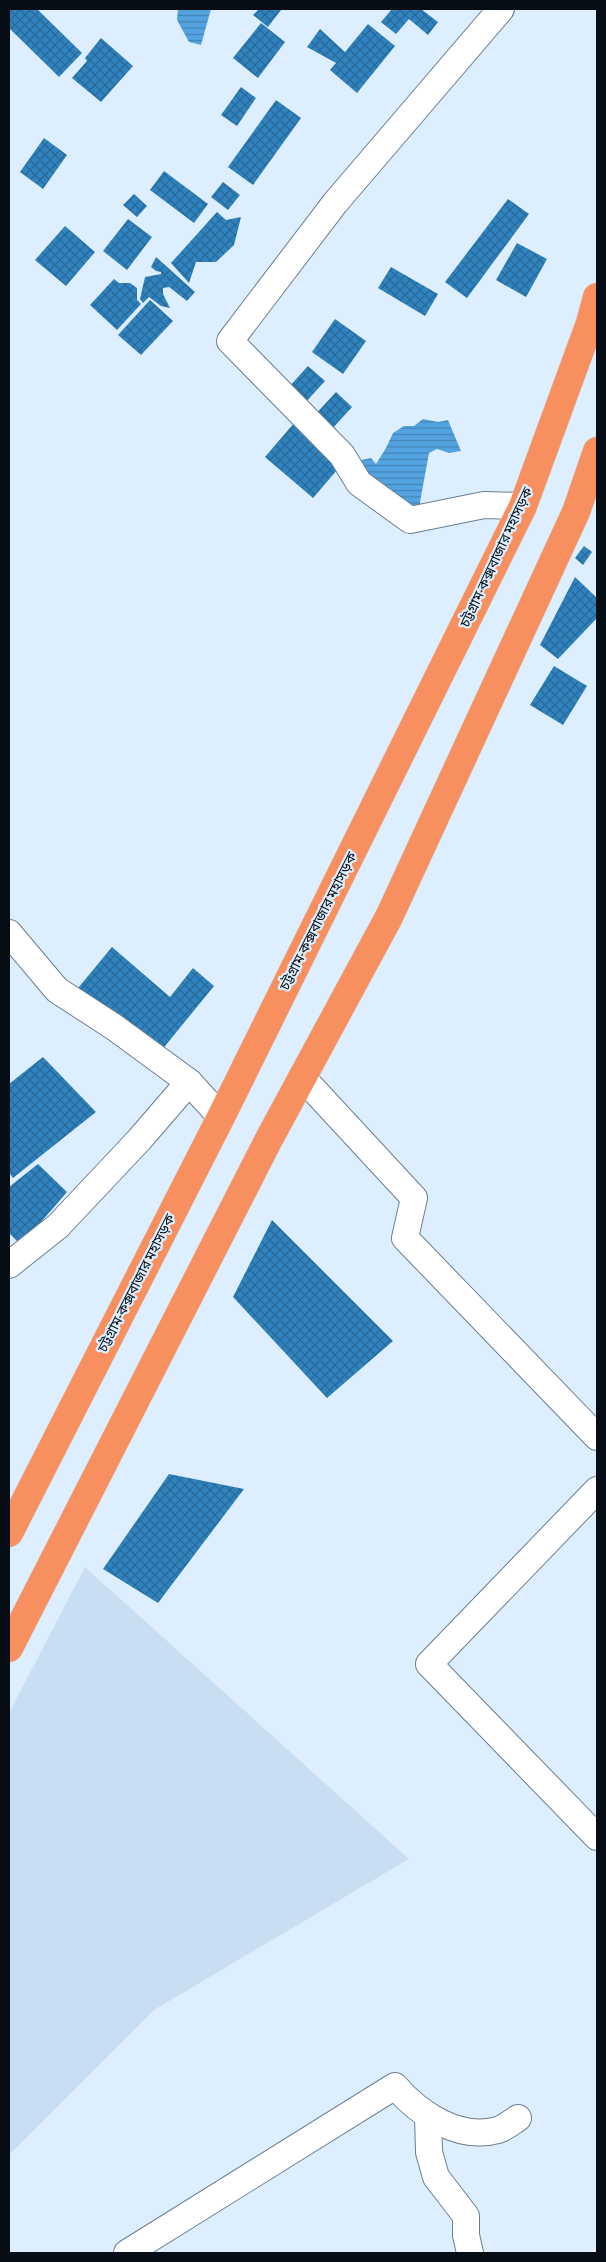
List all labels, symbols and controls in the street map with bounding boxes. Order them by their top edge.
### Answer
street label: চট্টগ্রাম-কক্সবাজার মহাসড়ক [456,484,536,630]
street label: চট্টগ্রাম-কক্সবাজার মহাসড়ক [276,849,360,994]
street label: চট্টগ্রাম-কক্সবাজার মহাসড়ক [94,1211,178,1356]

